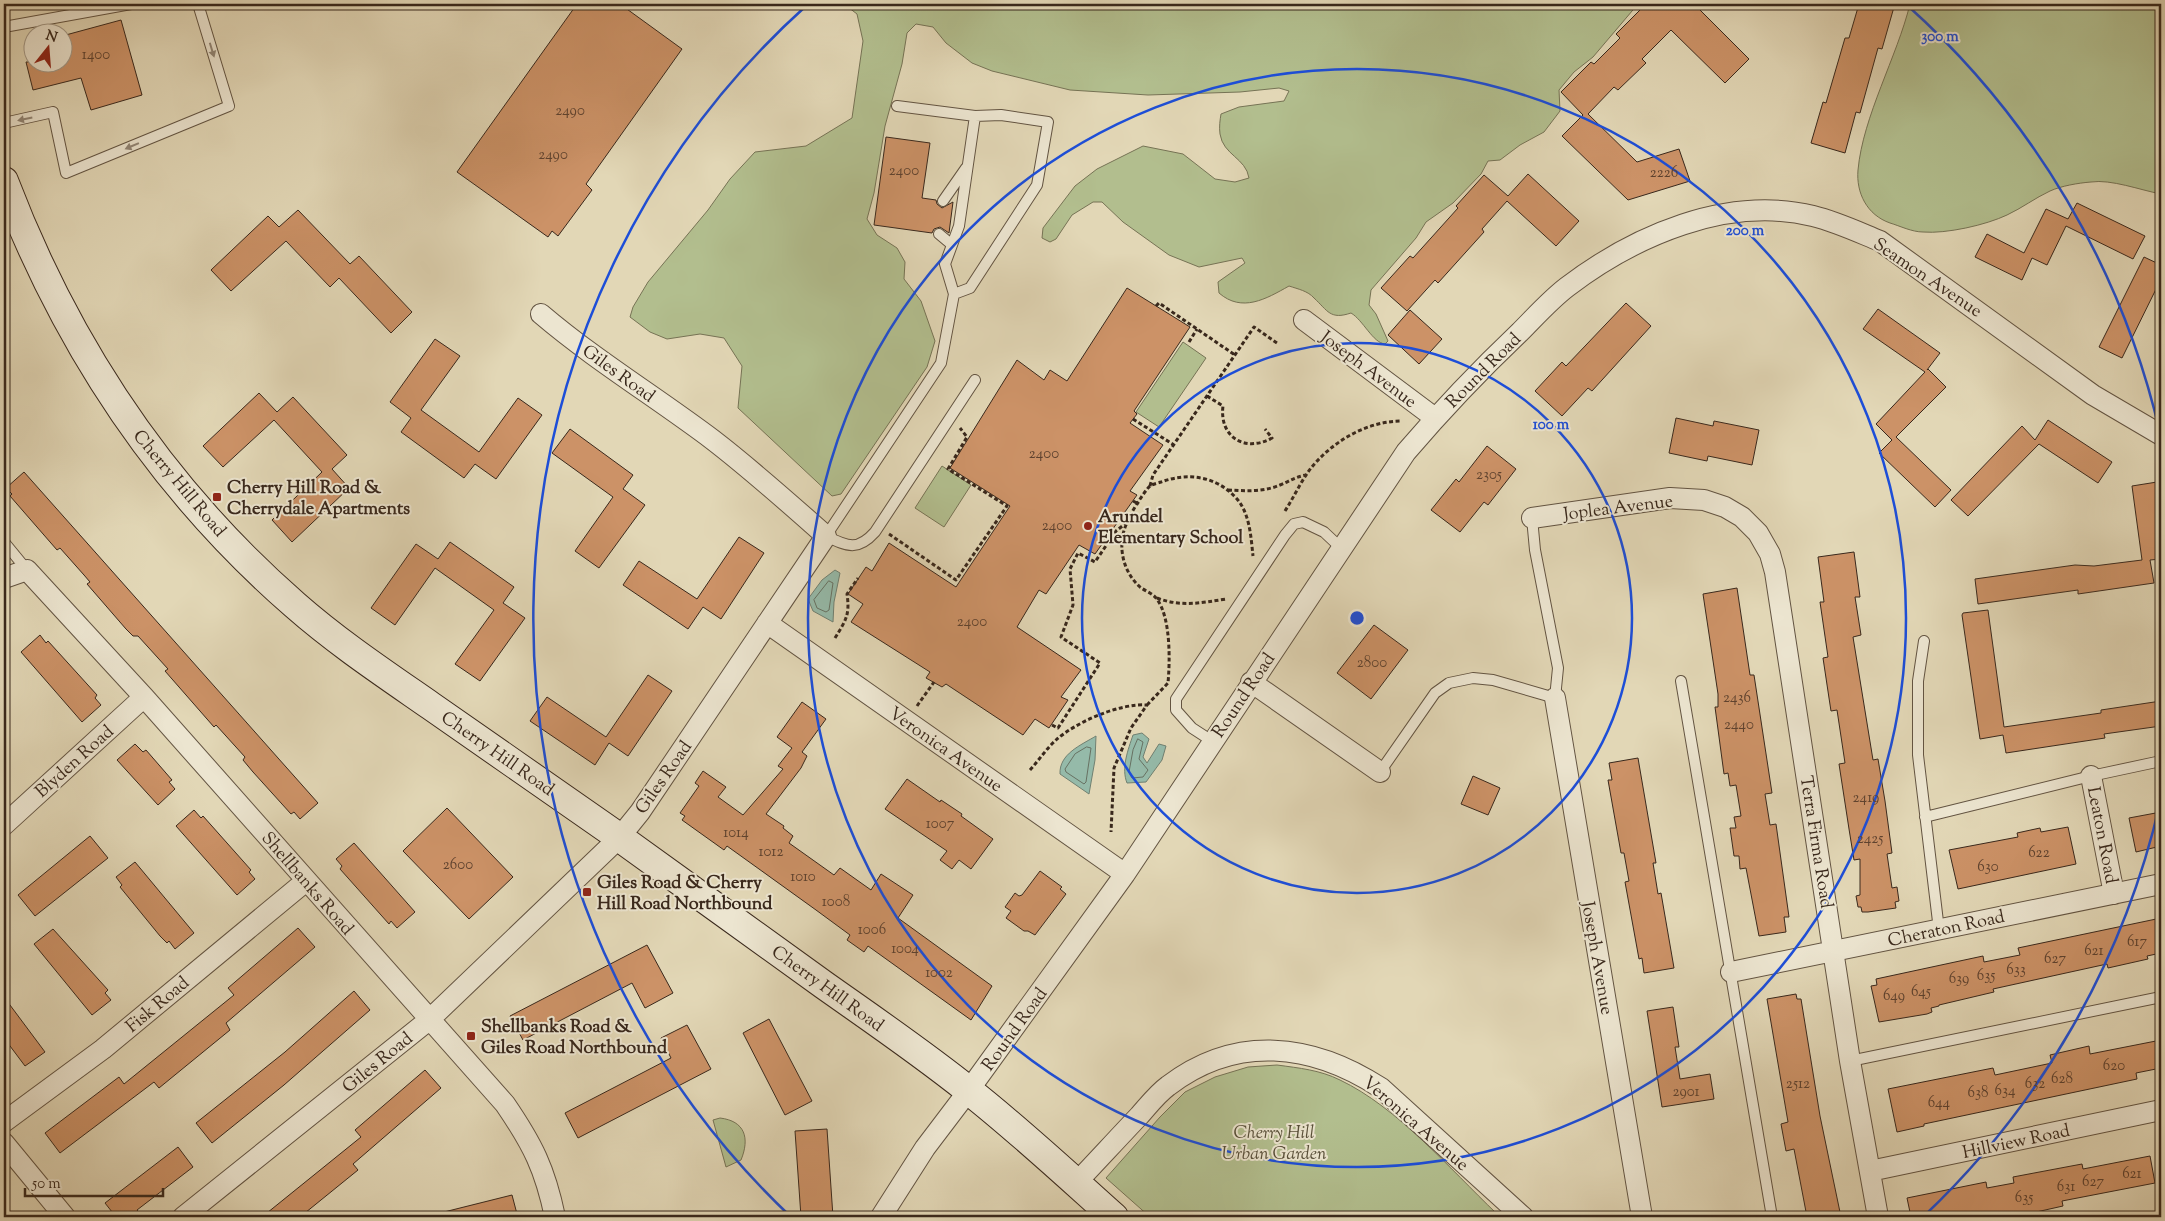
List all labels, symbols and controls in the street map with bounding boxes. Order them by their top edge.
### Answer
north arrow [22,22,72,72]
text: N [43,26,59,49]
text: 300 m [1921,27,1959,48]
one-way arrow [208,43,216,58]
house number: 1400 [82,45,110,66]
house number: 2490 [555,101,585,122]
one-way arrow [17,115,33,123]
one-way arrow [124,142,139,150]
house number: 2490 [538,145,568,166]
house number: 2400 [889,161,919,182]
house number: 2226 [1650,163,1678,184]
text: 200 m [1726,221,1765,242]
street label: Seamon Avenue [1867,232,1987,325]
street label: Joseph Avenue [1313,325,1421,416]
street label: Round Road [1441,328,1528,415]
street label: Giles Road [576,339,660,410]
text: 100 m [1533,415,1570,436]
street label: Cherry Hill Road [126,425,231,544]
house number: 2400 [1029,444,1059,465]
house number: 2305 [1476,465,1502,486]
place label: Cherry Hill Road & Cherrydale Apartments [227,476,410,523]
street label: Joplea Avenue [1561,489,1675,529]
marker: Cherry Hill Road & Cherrydale Apartments [211,491,223,503]
place label: Arundel Elementary School [1098,505,1244,552]
house number: 2400 [1042,516,1072,537]
marker: Arundel Elementary School [1082,520,1094,532]
centre of rings [1348,609,1366,627]
house number: 2400 [957,612,987,633]
street label: Round Road [1207,648,1283,744]
house number: 2800 [1357,653,1387,674]
house number: 2436 [1723,688,1751,709]
street label: Veronica Avenue [883,702,1007,800]
street label: Cherry Hill Road [435,706,559,804]
house number: 2440 [1724,715,1754,736]
street label: Blyden Road [30,720,120,805]
street label: Giles Road [630,736,700,820]
street label: Terra Firma Road [1792,774,1838,911]
street label: Leaton Road [2079,785,2123,886]
house number: 2419 [1853,788,1879,809]
house number: 1007 [926,814,955,835]
house number: 1014 [723,823,749,844]
street label: Shellbanks Road [254,827,359,942]
house number: 2425 [1857,829,1883,850]
house number: 1012 [759,842,783,863]
house number: 622 [2028,843,2050,864]
house number: 2600 [443,855,473,876]
house number: 630 [1977,857,1999,878]
house number: 1010 [790,867,816,888]
place label: Giles Road & Cherry Hill Road Northbound [597,871,773,918]
marker: Giles Road & Cherry Hill Road Northbound [581,886,593,898]
house number: 1008 [822,892,850,913]
street label: Joseph Avenue [1573,899,1619,1017]
street label: Cheraton Road [1885,905,2007,955]
house number: 1006 [858,920,886,941]
house number: 617 [2127,932,2147,953]
house number: 1004 [891,939,919,960]
street label: Cherry Hill Road [765,940,888,1039]
house number: 621 [2084,941,2104,962]
house number: 627 [2044,949,2066,970]
house number: 633 [2006,960,2026,981]
house number: 1002 [925,963,953,984]
house number: 635 [1977,966,1995,987]
house number: 639 [1949,969,1969,990]
street label: Fisk Road [121,971,196,1040]
house number: 645 [1911,982,1931,1003]
street label: Round Road [976,983,1055,1077]
house number: 649 [1883,986,1905,1007]
place label: Shellbanks Road & Giles Road Northbound [481,1015,668,1062]
street label: Giles Road [337,1027,419,1100]
marker: Shellbanks Road & Giles Road Northbound [465,1030,477,1042]
house number: 620 [2103,1056,2125,1077]
house number: 628 [2051,1069,2073,1090]
street label: Veronica Avenue [1356,1071,1474,1178]
house number: 2512 [1786,1074,1810,1095]
house number: 632 [2025,1074,2045,1095]
house number: 634 [1994,1081,2016,1102]
house number: 2901 [1672,1082,1700,1103]
house number: 638 [1967,1083,1989,1104]
house number: 644 [1928,1093,1951,1114]
street label: Hillview Road [1960,1119,2073,1167]
park label: Cherry Hill Urban Garden [1222,1121,1327,1168]
house number: 621 [2122,1164,2142,1185]
scale bar [25,1166,162,1198]
house number: 627 [2082,1172,2104,1193]
text: 50 m [31,1174,61,1195]
house number: 631 [2057,1177,2075,1198]
house number: 635 [2015,1188,2033,1209]

